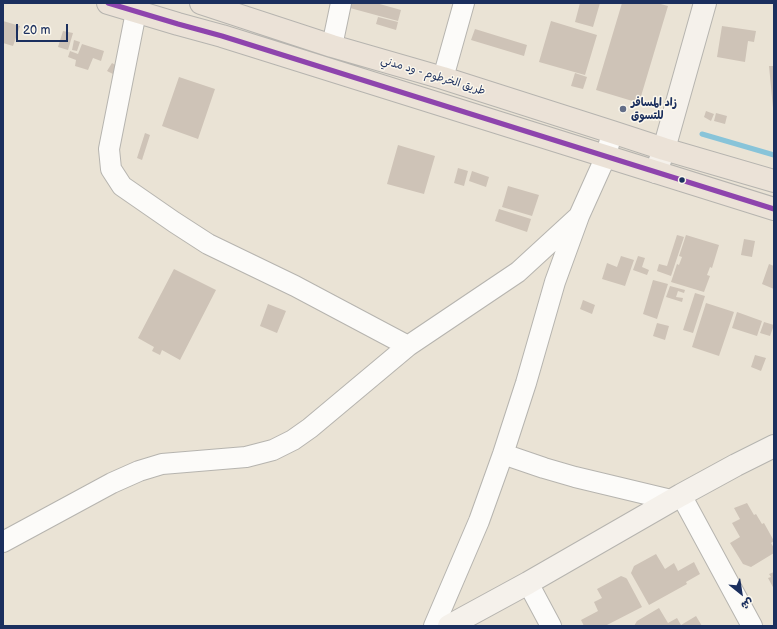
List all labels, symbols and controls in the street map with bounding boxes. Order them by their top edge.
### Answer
scale bar [18,16,70,42]
text: 20 m [23,23,50,38]
street label: طريق الخرطوم - ود مدني [379,54,487,98]
place label: زاد المسافر للتسوق [631,96,677,122]
marker: زاد المسافر للتسوق [618,104,628,114]
unlabelled marker [677,175,687,185]
north arrow [721,573,761,613]
text: ش [739,595,756,612]

